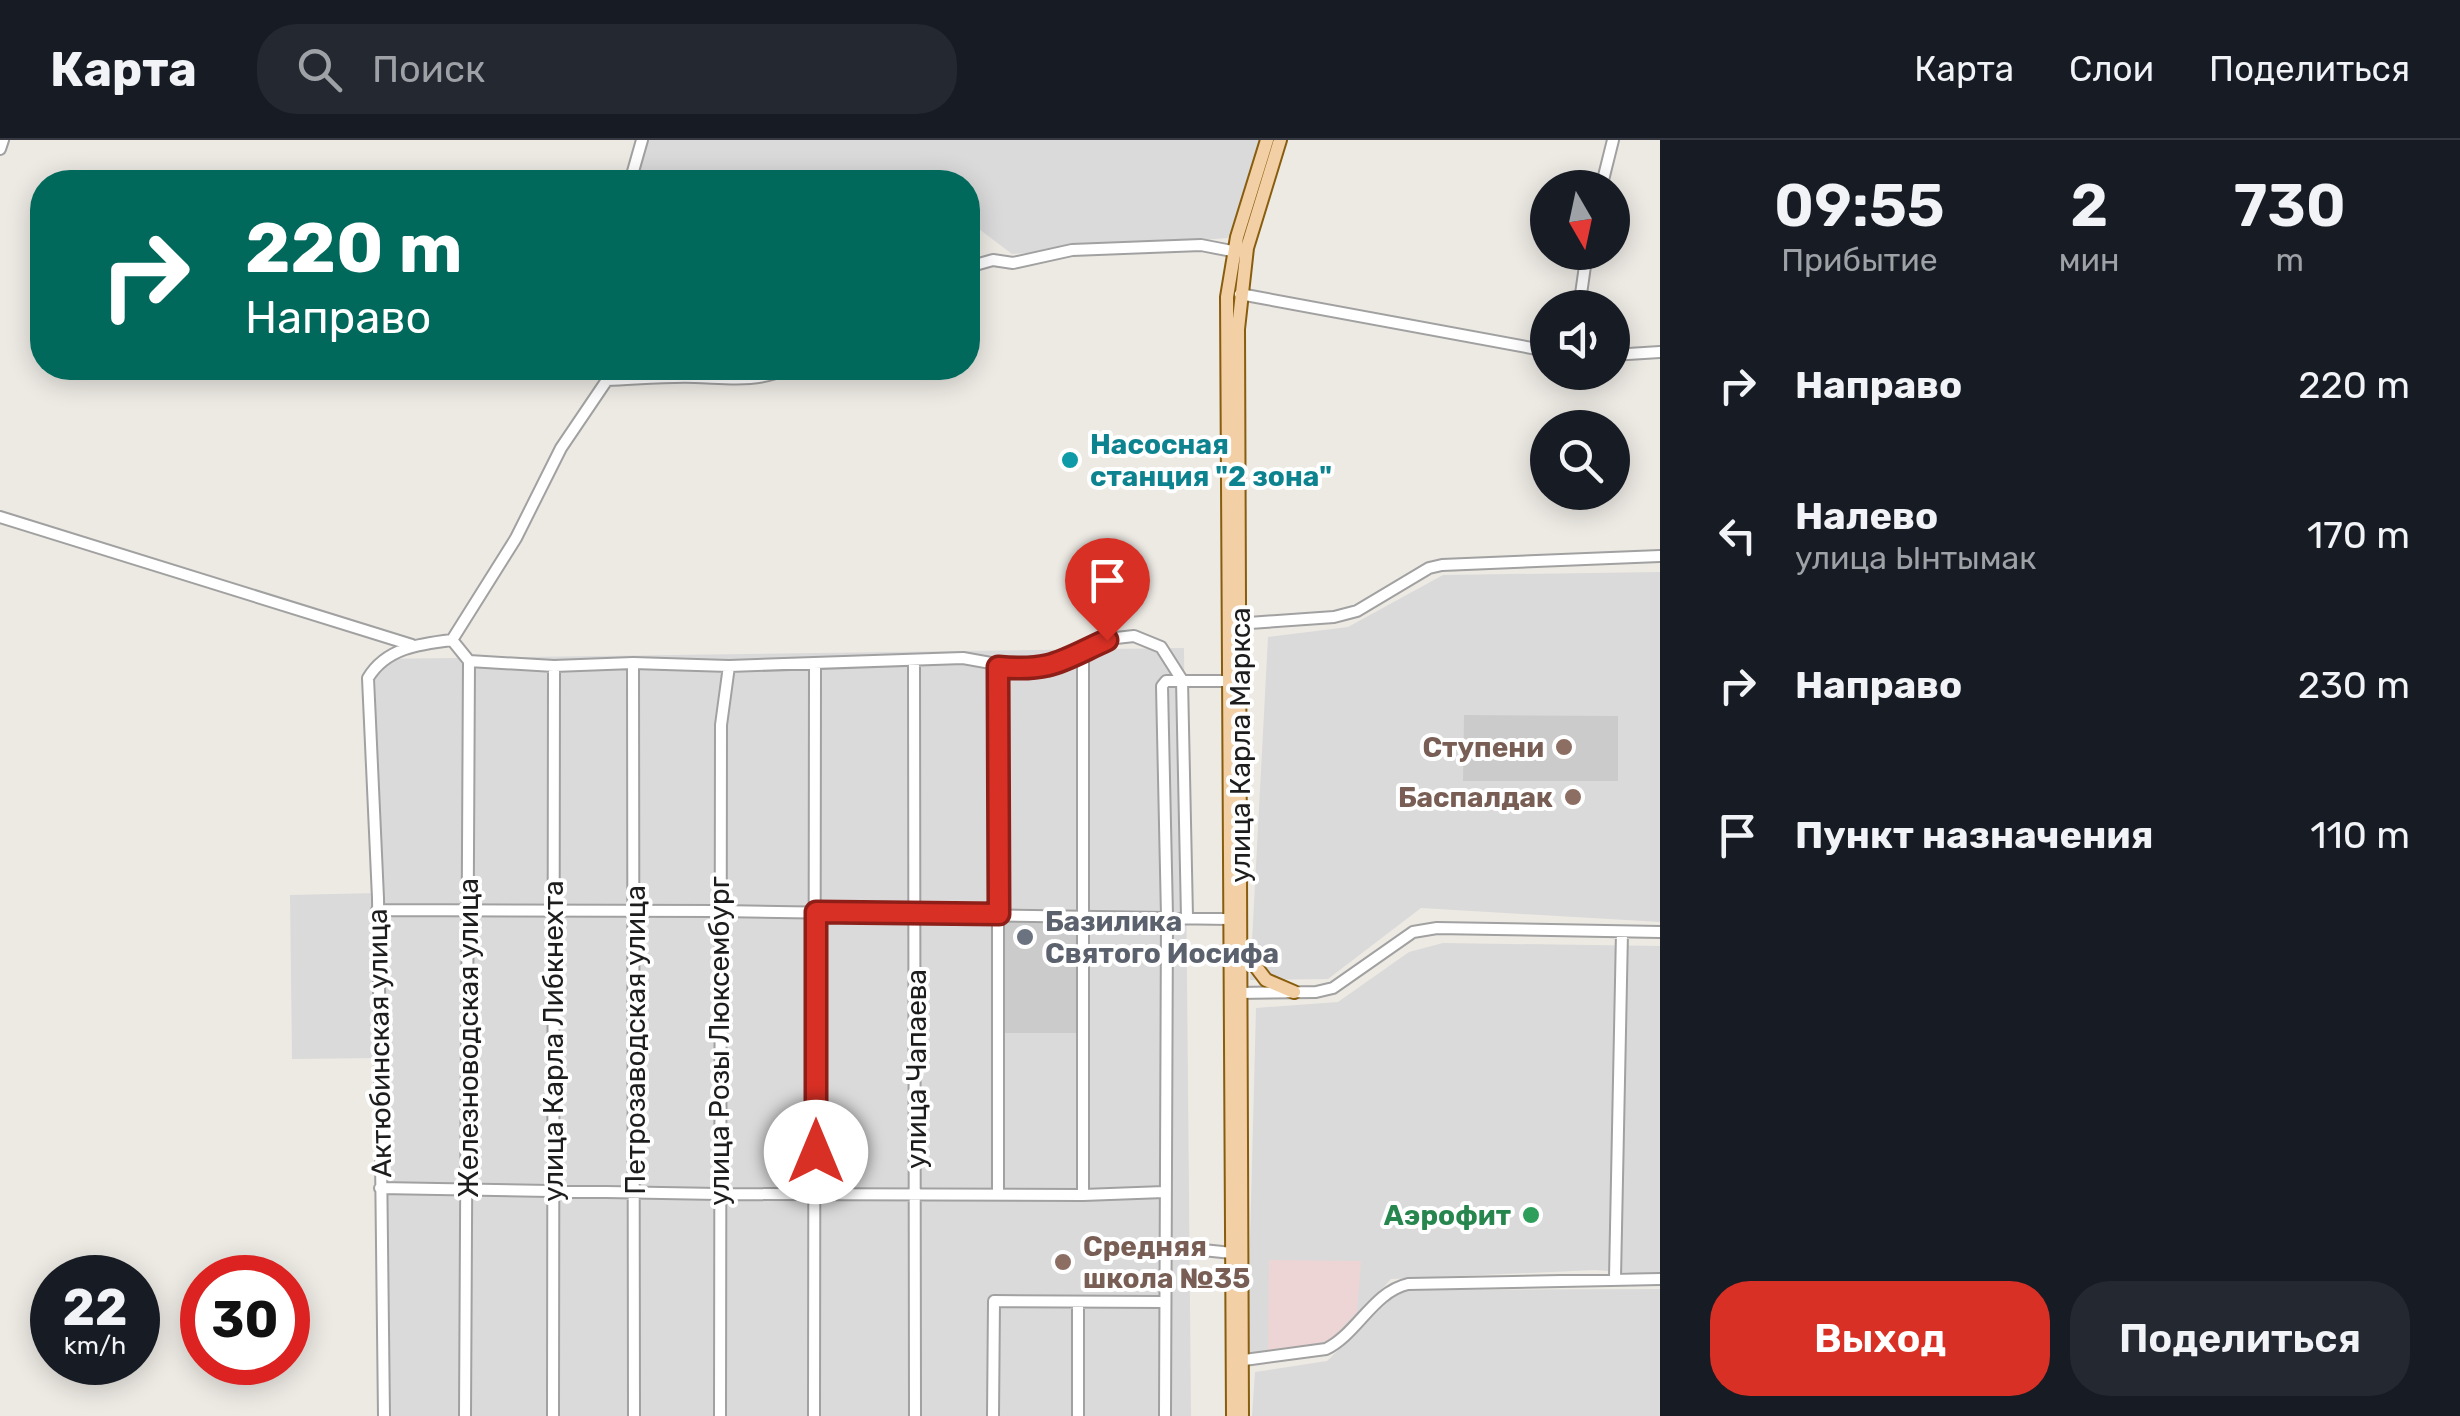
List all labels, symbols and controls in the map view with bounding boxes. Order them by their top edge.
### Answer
search box [257,24,957,114]
text: Карта [50,41,197,98]
icon: search [292,42,347,97]
text: Поиск [372,46,485,92]
text: Карта [1914,48,2014,90]
text: Слои [2069,48,2154,90]
text: Поделиться [2209,48,2410,90]
north arrow [1530,170,1630,270]
map controls [1530,170,1630,510]
text: 09:55 [1774,170,1945,241]
text: 2 [2070,170,2108,241]
text: 730 [2234,170,2346,241]
text: 220 m [245,207,463,290]
icon: right [80,210,210,340]
text: Прибытие [1781,241,1938,279]
text: мин [2059,241,2120,279]
text: m [2276,241,2304,279]
button: sound [1530,290,1630,390]
text: Направо [245,291,431,344]
icon: right [1710,358,1765,413]
text: Направо [1795,362,1962,408]
text: 220 m [2298,362,2410,408]
button: search [1530,410,1630,510]
place label: Насосная станция "2 зона" [1090,428,1332,493]
marker: Насосная станция "2 зона" [1059,449,1081,471]
text: Налево [1795,493,1938,539]
icon: left [1710,508,1765,563]
text: 170 m [2307,512,2410,558]
pin [1065,538,1150,641]
text: улица Ынтымак [1795,539,2036,577]
icon: arrive [1080,553,1135,608]
street label: улица Карла Маркса [1224,607,1257,883]
icon: right [1710,658,1765,713]
text: Направо [1795,662,1962,708]
text: 230 m [2298,662,2410,708]
place label: Ступени [1422,731,1544,764]
marker: Ступени [1553,736,1575,758]
place label: Баспалдак [1398,781,1553,814]
marker: Баспалдак [1562,786,1584,808]
icon: arrive [1710,808,1765,863]
text: Пункт назначения [1795,812,2154,858]
text: 110 m [2310,812,2410,858]
street label: улица Розы Люксембург [703,876,736,1206]
street label: Железноводская улица [452,878,485,1198]
street label: улица Карла Либкнехта [537,880,570,1202]
street label: Петрозаводская улица [619,885,652,1195]
place label: Базилика Святого Иосифа [1045,905,1279,970]
street label: Актюбинская улица [361,908,398,1178]
marker: Базилика Святого Иосифа [1014,926,1036,948]
street label: улица Чапаева [900,969,933,1169]
position arrow [764,1100,868,1204]
place label: Аэрофит [1384,1199,1511,1232]
marker: Аэрофит [1520,1204,1542,1226]
place label: Средняя школа №35 [1083,1230,1250,1295]
marker: Средняя школа №35 [1052,1251,1074,1273]
speed limit sign: 30 [180,1255,310,1385]
text: 22 [63,1278,128,1338]
button: Выход [1710,1281,2050,1396]
button: Поделиться [2070,1281,2410,1396]
text: km/h [64,1331,126,1360]

